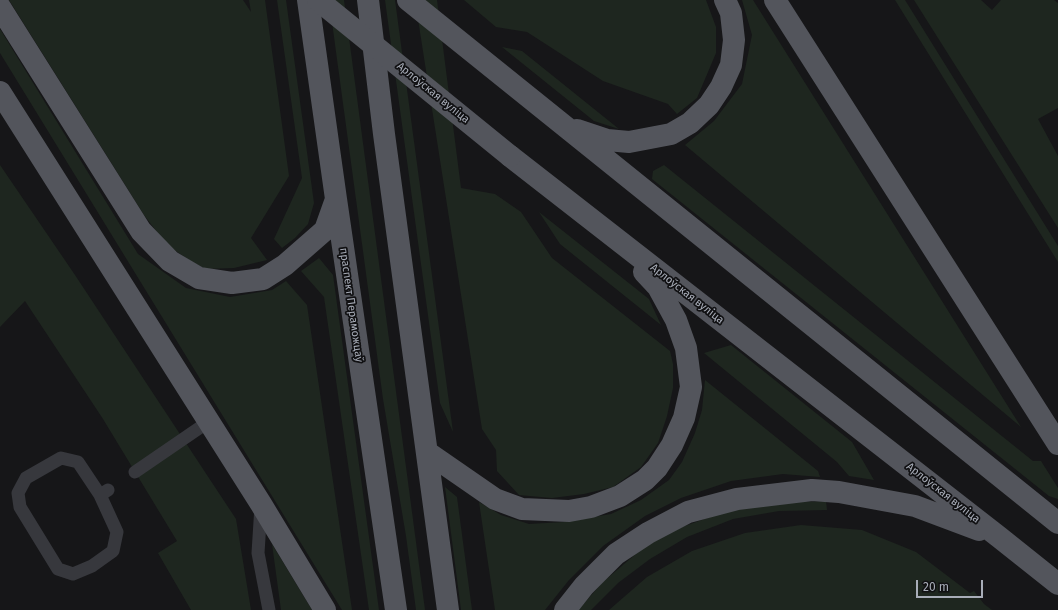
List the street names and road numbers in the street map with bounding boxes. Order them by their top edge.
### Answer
street label: Арлоўская вуліца [394,60,472,126]
street label: праспект Пераможцаў [336,247,366,363]
street label: Арлоўская вуліца [648,261,726,327]
street label: Арлоўская вуліца [904,460,982,526]

